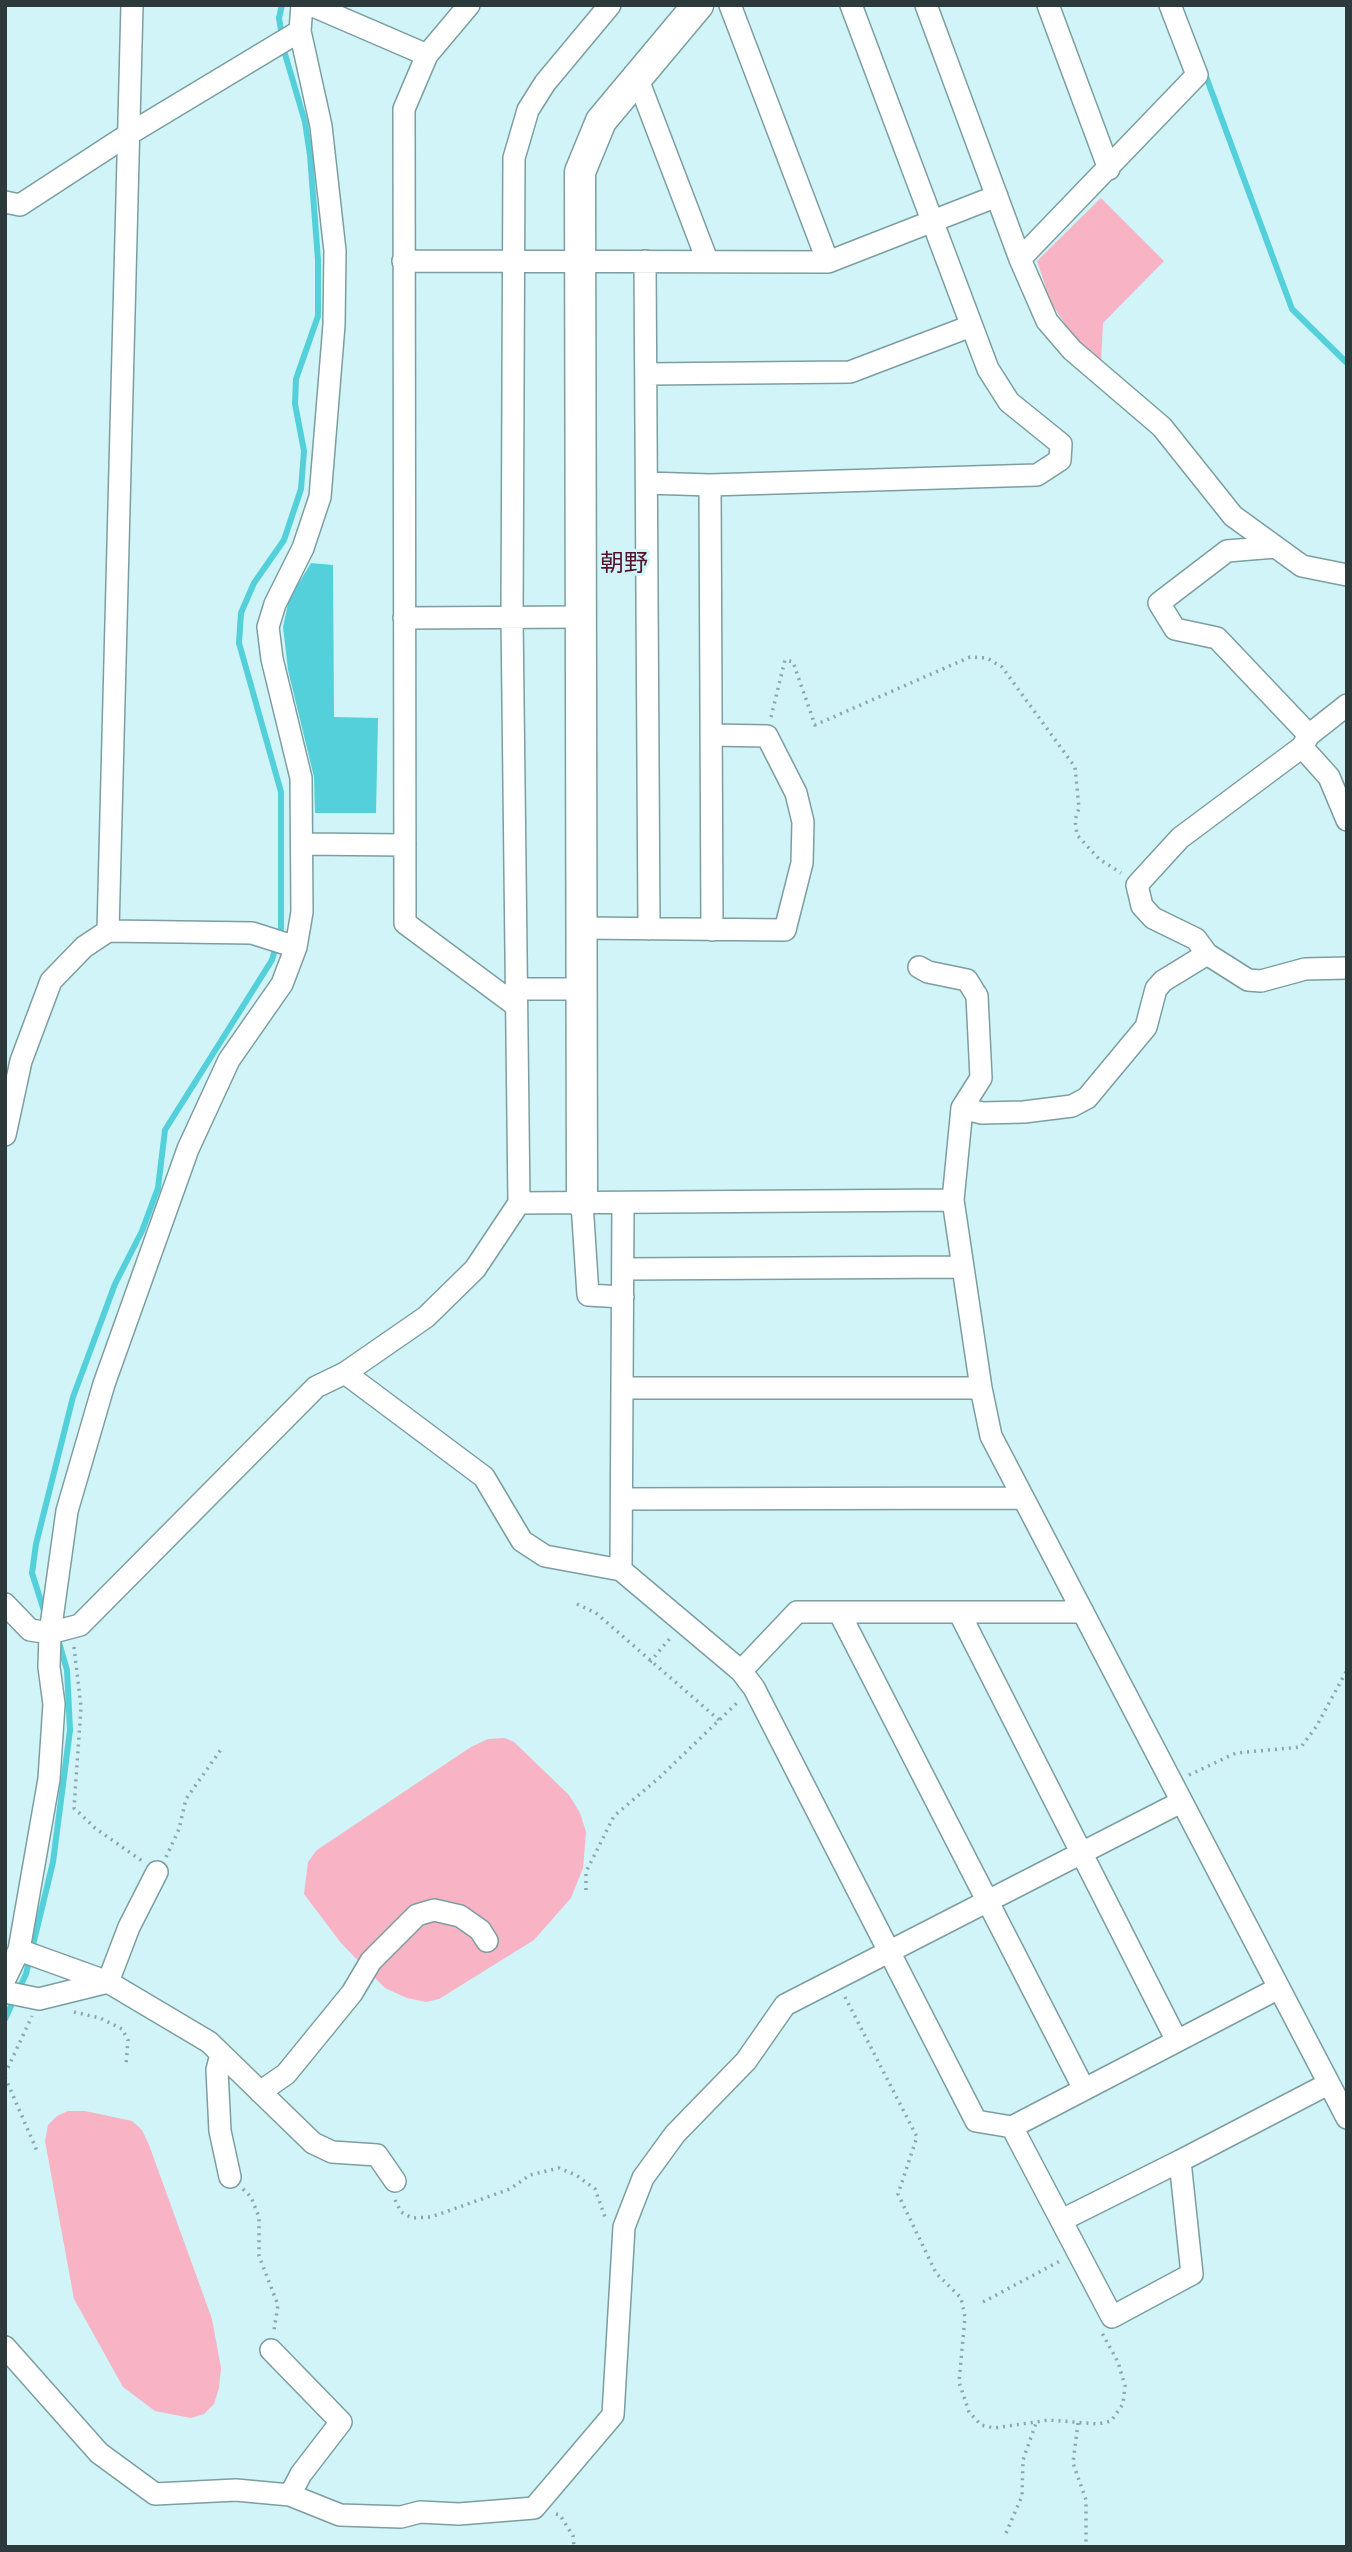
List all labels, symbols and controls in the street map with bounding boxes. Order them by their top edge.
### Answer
district label: 朝野 [600,548,648,576]

